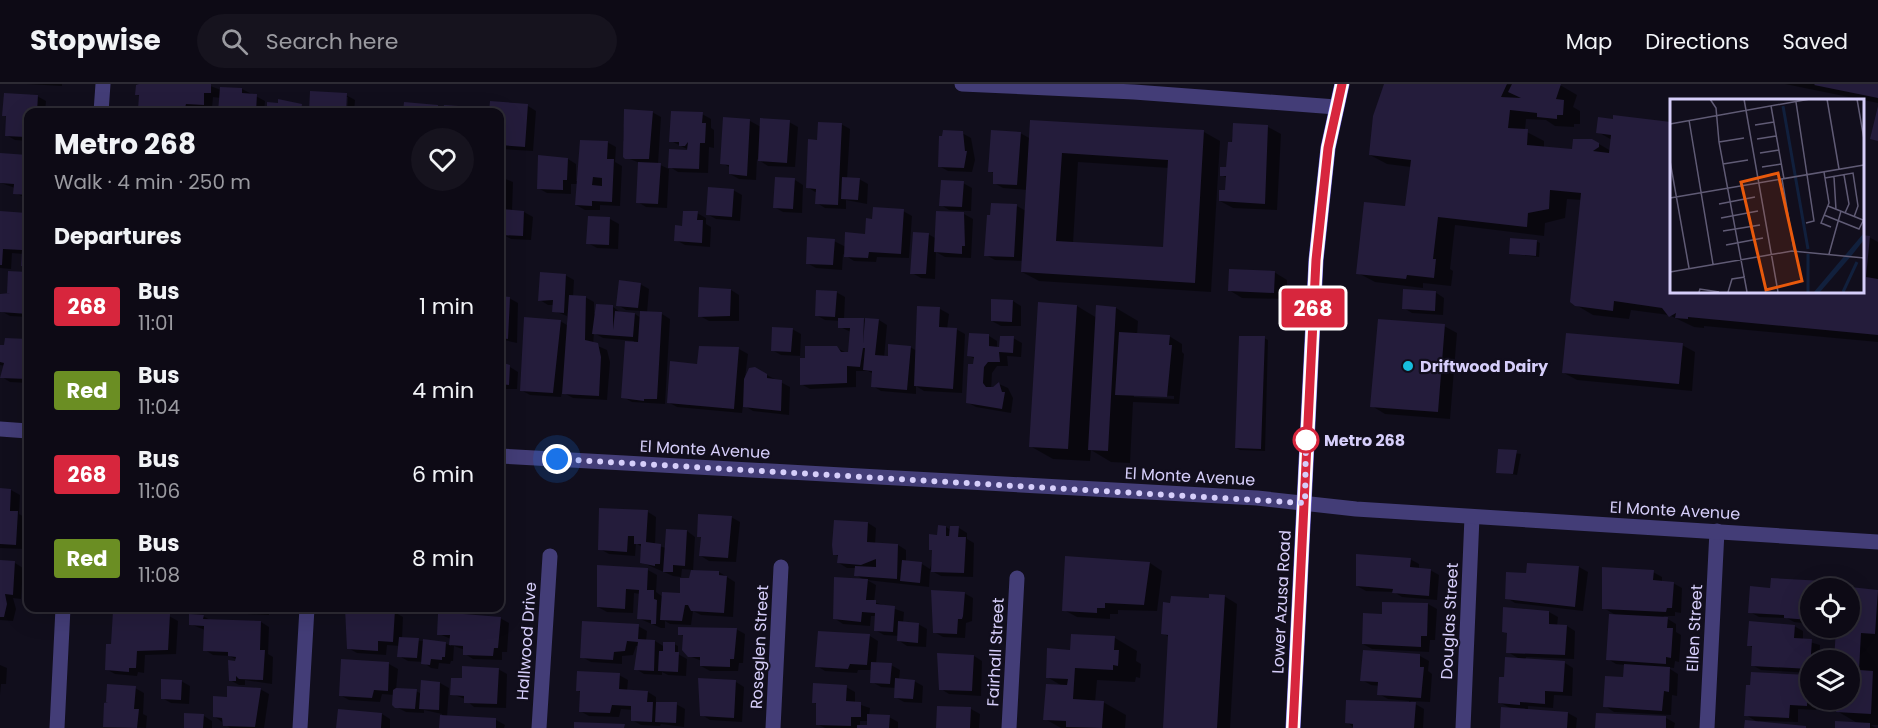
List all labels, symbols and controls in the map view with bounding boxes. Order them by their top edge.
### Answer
search box [197,14,617,68]
text: Stopwise [30,21,161,60]
icon: search [218,25,251,58]
text: Search here [266,26,398,57]
text: Map [1566,27,1612,56]
text: Directions [1645,27,1749,56]
text: Saved [1782,27,1848,56]
inset map [1670,99,1863,292]
text: Metro 268 [54,125,196,164]
button: heart [411,128,474,191]
text: Walk · 4 min · 250 m [54,168,251,196]
text: Departures [54,221,182,252]
text: Bus [138,276,180,307]
line badge: 268 [1278,288,1348,328]
text: 1 min [419,291,474,322]
text: 268 [68,292,106,321]
text: 268 [1294,294,1332,323]
text: 11:01 [138,309,174,337]
place label: Driftwood Dairy [1420,355,1549,378]
marker: Driftwood Dairy [1401,359,1415,373]
text: Bus [138,360,180,391]
text: 4 min [412,375,474,406]
text: Red [67,376,107,405]
text: 11:04 [138,393,180,421]
marker: Metro 268 [1293,427,1319,453]
place label: Metro 268 [1324,429,1405,452]
street label: El Monte Avenue [639,435,771,464]
text: Bus [138,444,180,475]
your location [542,444,572,474]
text: 6 min [412,459,474,490]
text: 268 [68,460,106,489]
street label: El Monte Avenue [1124,462,1256,491]
text: 11:06 [138,477,180,505]
street label: El Monte Avenue [1609,496,1741,525]
text: Bus [138,528,180,559]
street label: Lower Azusa Road [1266,530,1297,674]
text: 8 min [412,543,474,574]
text: Red [67,544,107,573]
text: 11:08 [138,561,180,589]
street label: Douglas Street [1435,562,1464,680]
map controls [1800,578,1860,710]
button: locate [1800,578,1860,638]
street label: Hallwood Drive [511,581,542,701]
street label: Roseglen Street [745,584,774,710]
street label: Ellen Street [1681,584,1708,672]
street label: Fairhall Street [981,597,1010,707]
button: layers [1800,650,1860,710]

